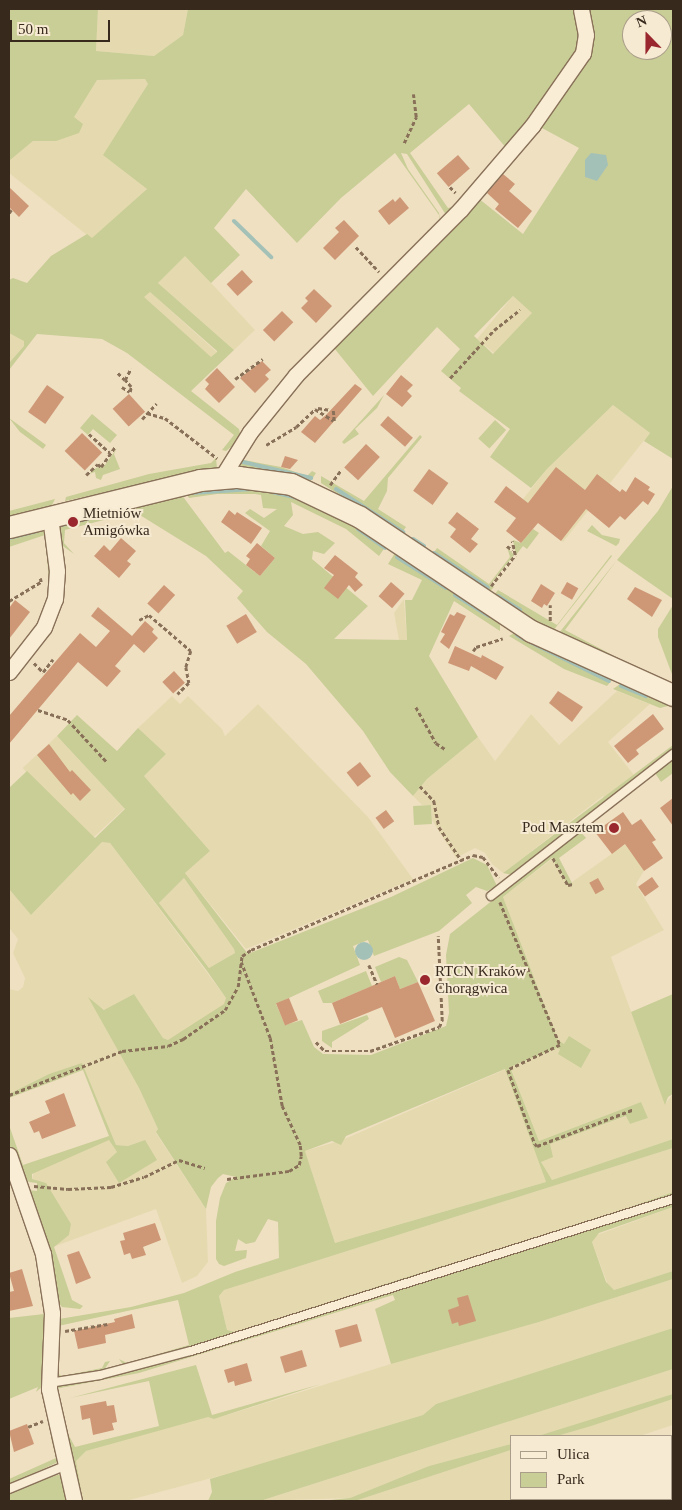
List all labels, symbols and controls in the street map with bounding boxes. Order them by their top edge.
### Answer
scale bar [12,10,112,42]
north arrow [622,10,672,60]
text: N [634,13,649,30]
text: 50 m [18,21,48,37]
place label: Mietniów Amigówka [83,504,150,539]
marker: Mietniów Amigówka [67,516,79,528]
place label: Pod Masztem [522,819,604,837]
marker: Pod Masztem [608,822,620,834]
place label: RTCN Kraków Chorągwica [435,962,526,997]
marker: RTCN Kraków Chorągwica [419,974,431,986]
legend [510,1435,672,1500]
text: Ulica [557,1446,589,1462]
text: Park [557,1471,585,1487]

